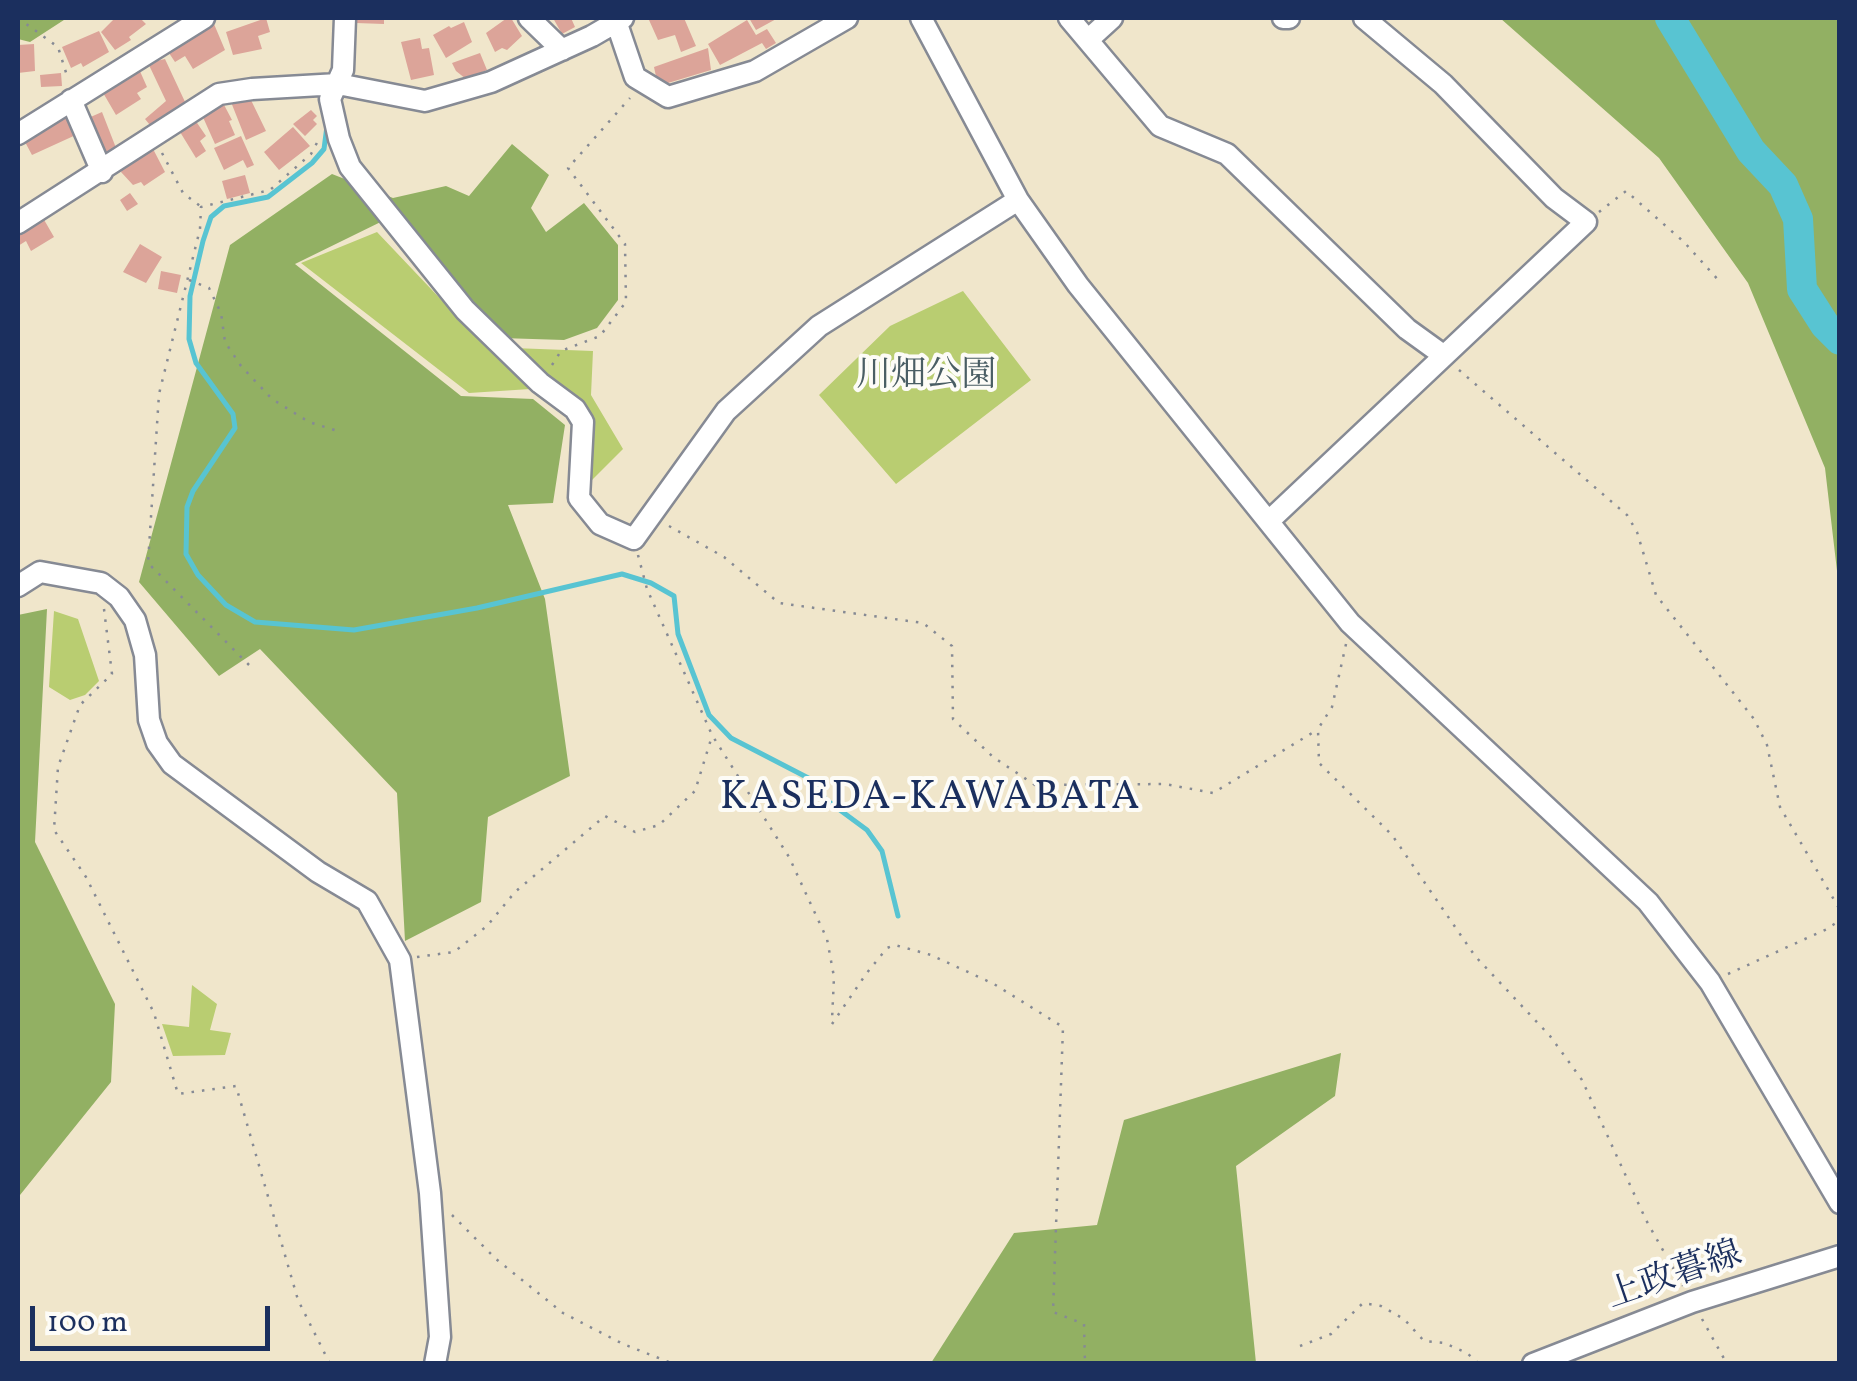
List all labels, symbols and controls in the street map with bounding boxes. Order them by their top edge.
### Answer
park label: 川畑公園 [856,358,996,400]
district label: KASEDA-KAWABATA [720,777,1142,825]
street label: 上政暮線 [1602,1235,1748,1321]
scale bar [35,1286,275,1348]
text: 100 m [47,1302,128,1344]

